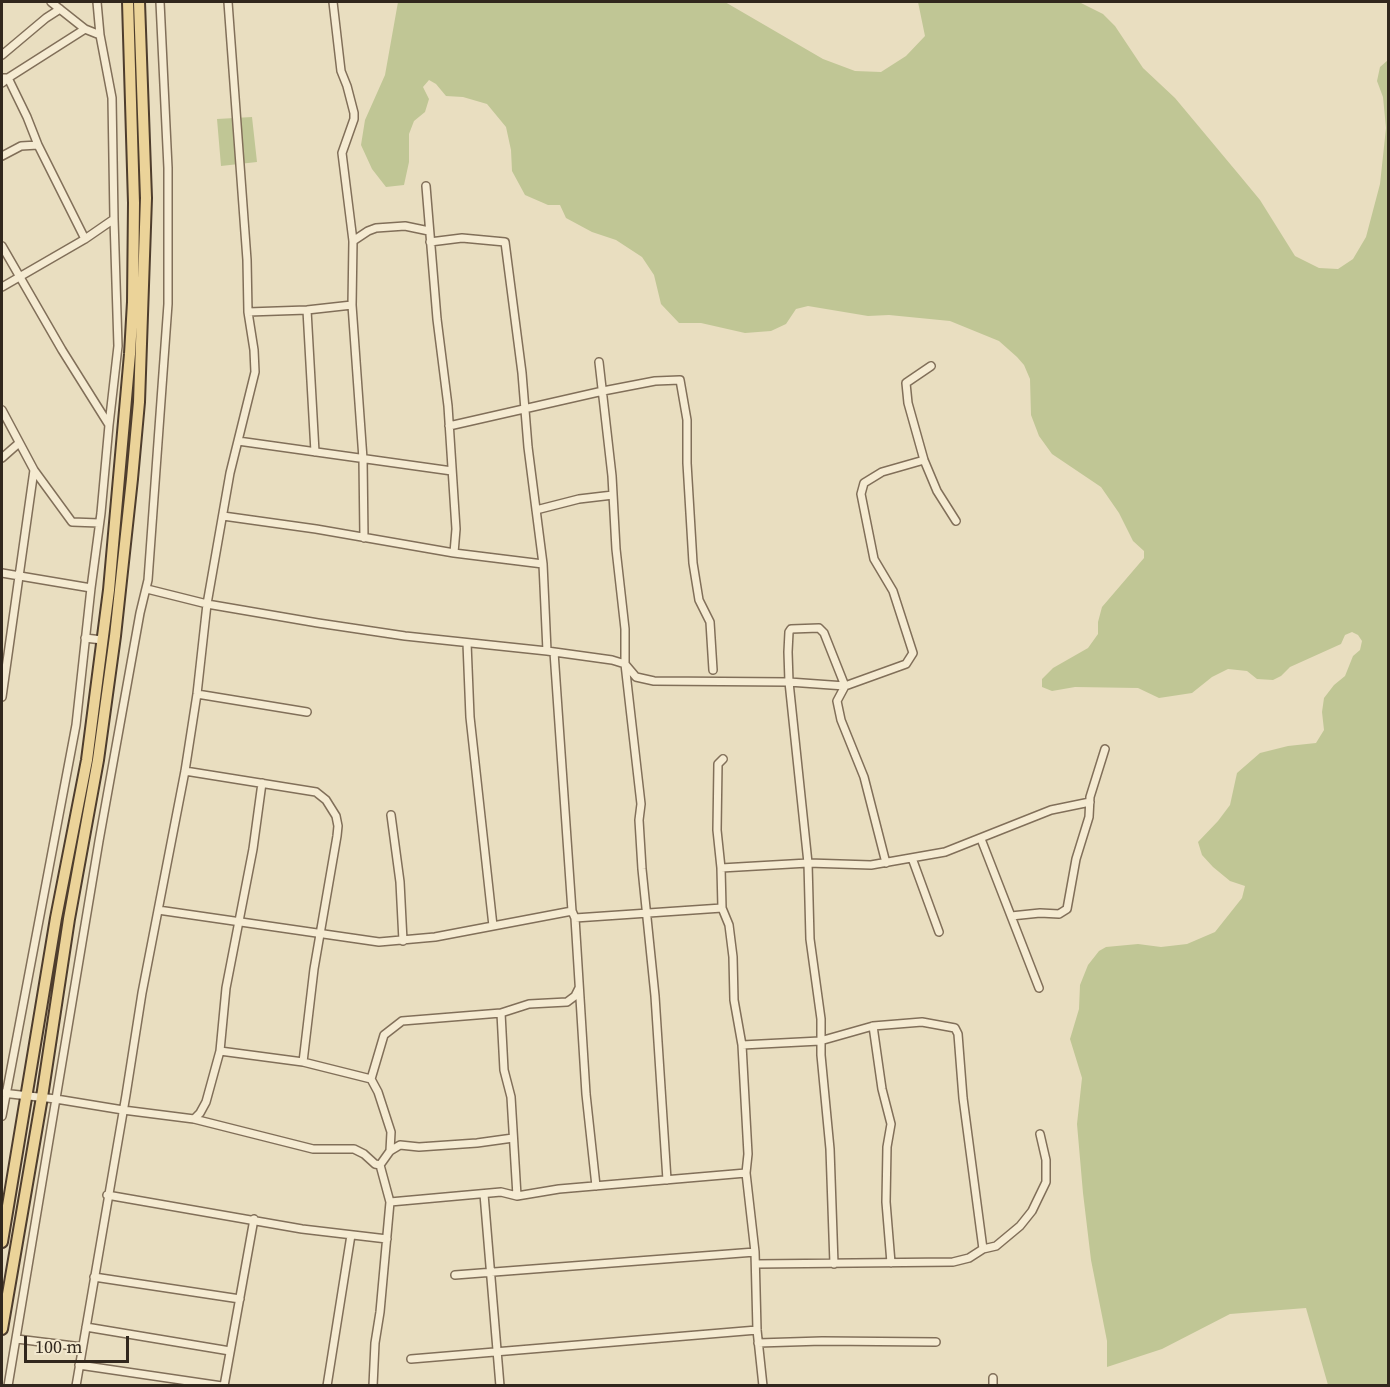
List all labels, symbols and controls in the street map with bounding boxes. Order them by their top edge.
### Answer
scale bar [27,1324,132,1362]
text: 100 m [35,1334,82,1359]

